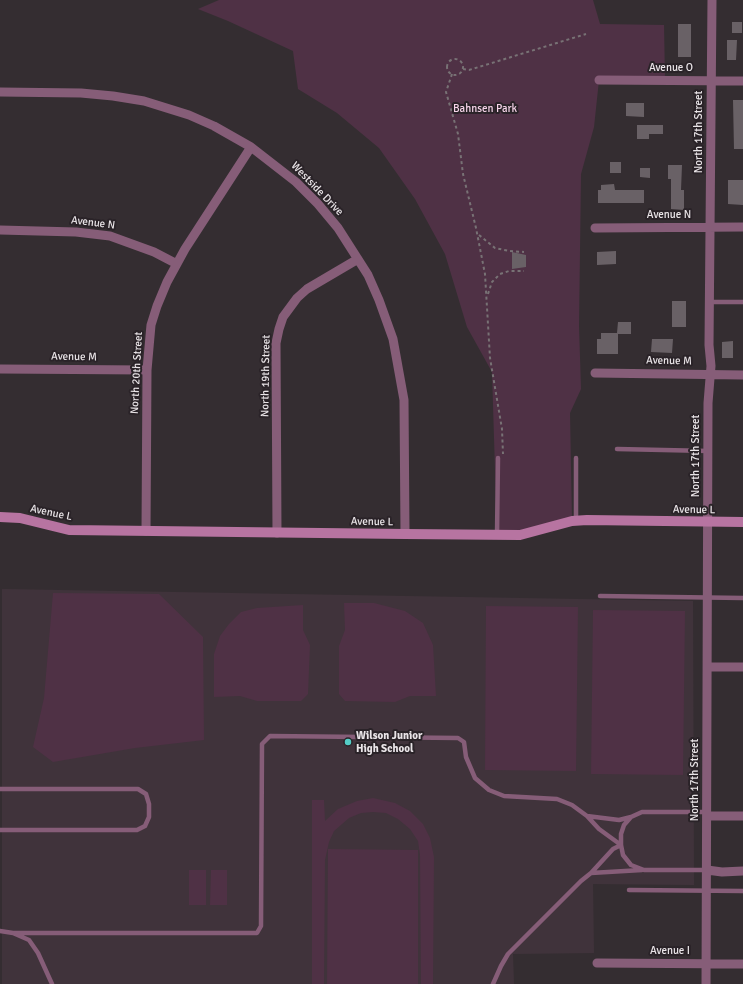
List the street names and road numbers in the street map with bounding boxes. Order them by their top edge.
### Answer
street label: Avenue O [649,61,693,75]
street label: North 17th Street [692,91,706,173]
street label: Westside Drive [288,160,346,218]
street label: Avenue N [647,208,691,222]
street label: Avenue N [70,214,116,232]
street label: North 20th Street [128,331,146,415]
street label: North 19th Street [259,335,273,417]
street label: Avenue M [51,350,97,364]
street label: Avenue M [646,354,692,368]
street label: North 17th Street [689,415,703,497]
street label: Avenue L [29,502,73,524]
street label: Avenue L [673,503,715,517]
street label: Avenue L [351,515,393,529]
street label: North 17th Street [688,739,702,821]
street label: Avenue I [650,944,690,958]

